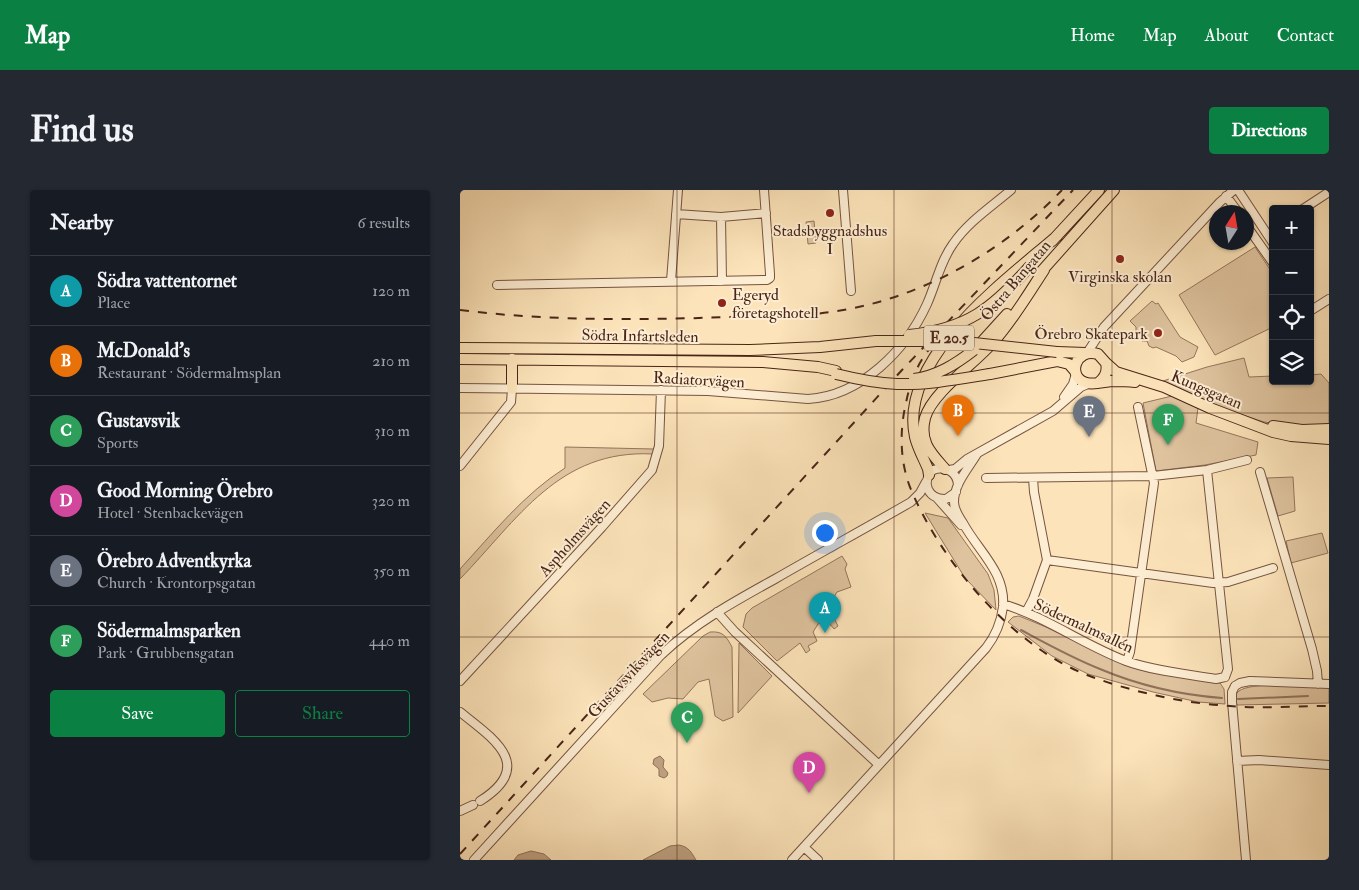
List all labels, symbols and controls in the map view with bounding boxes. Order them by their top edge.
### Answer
text: Map [25,20,70,51]
text: Home [1070,24,1115,47]
text: Map [1143,24,1177,47]
text: About [1205,24,1249,47]
text: Contact [1277,24,1334,47]
button: Directions [1209,107,1329,154]
text: Find us [30,108,134,152]
north arrow [1209,205,1254,250]
map controls [1269,205,1314,385]
button: + [1269,205,1314,250]
marker: Stadsbyggnadshus I [824,207,836,219]
text: Nearby [50,209,113,236]
text: 6 results [358,213,410,233]
place label: Stadsbyggnadshus I [773,221,887,259]
street label: Östra Bangatan [976,236,1055,325]
button: − [1269,250,1314,295]
marker: Virginska skolan [1114,253,1126,265]
place label: Virginska skolan [1068,267,1172,287]
text: Södra vattentornet [97,269,237,293]
text: A [61,281,71,301]
text: 120 m [372,281,410,301]
place label: Egeryd företagshotell [732,285,819,323]
text: Place [97,293,130,313]
button: locate [1269,295,1314,340]
marker: Egeryd företagshotell [716,297,728,309]
place label: Örebro Skatepark [1035,324,1148,345]
street label: Södra Infartsleden [581,325,699,347]
road number: E 20.5 [924,326,974,350]
marker: Örebro Skatepark [1152,327,1164,339]
text: McDonald's [97,339,190,363]
button: layers [1269,340,1314,385]
text: B [61,351,71,371]
text: 210 m [372,351,410,371]
text: Restaurant · Södermalmsplan [97,363,281,383]
street label: Kungsgatan [1168,366,1245,414]
street label: Radiatorvägen [653,368,745,392]
pin: B [942,395,974,436]
pin: E [1073,396,1105,437]
pin: F [1152,404,1184,445]
text: Gustavsvik [97,409,180,433]
text: C [60,421,72,441]
text: 310 m [374,421,410,441]
text: Sports [97,433,138,453]
text: Good Morning Örebro [97,479,273,503]
text: D [59,491,73,511]
text: 320 m [372,491,410,511]
street label: Aspholmsvägen [534,495,616,582]
text: Hotel · Stenbackevägen [97,503,244,523]
your location [812,520,838,546]
text: Örebro Adventkyrka [97,549,251,573]
text: E [60,561,72,581]
text: 350 m [373,561,410,581]
text: Church · Krontorpsgatan [97,573,256,593]
pin: A [809,592,841,633]
street label: Södermalmsallén [1031,594,1137,658]
text: Södermalmsparken [97,619,241,643]
street label: Gustavsviksvägen [583,627,674,722]
text: F [61,631,71,651]
text: 440 m [369,631,410,651]
text: Park · Grubbensgatan [97,643,234,663]
button: Save [50,690,225,737]
button: Share [235,690,410,737]
pin: C [671,702,703,743]
pin: D [793,752,825,793]

